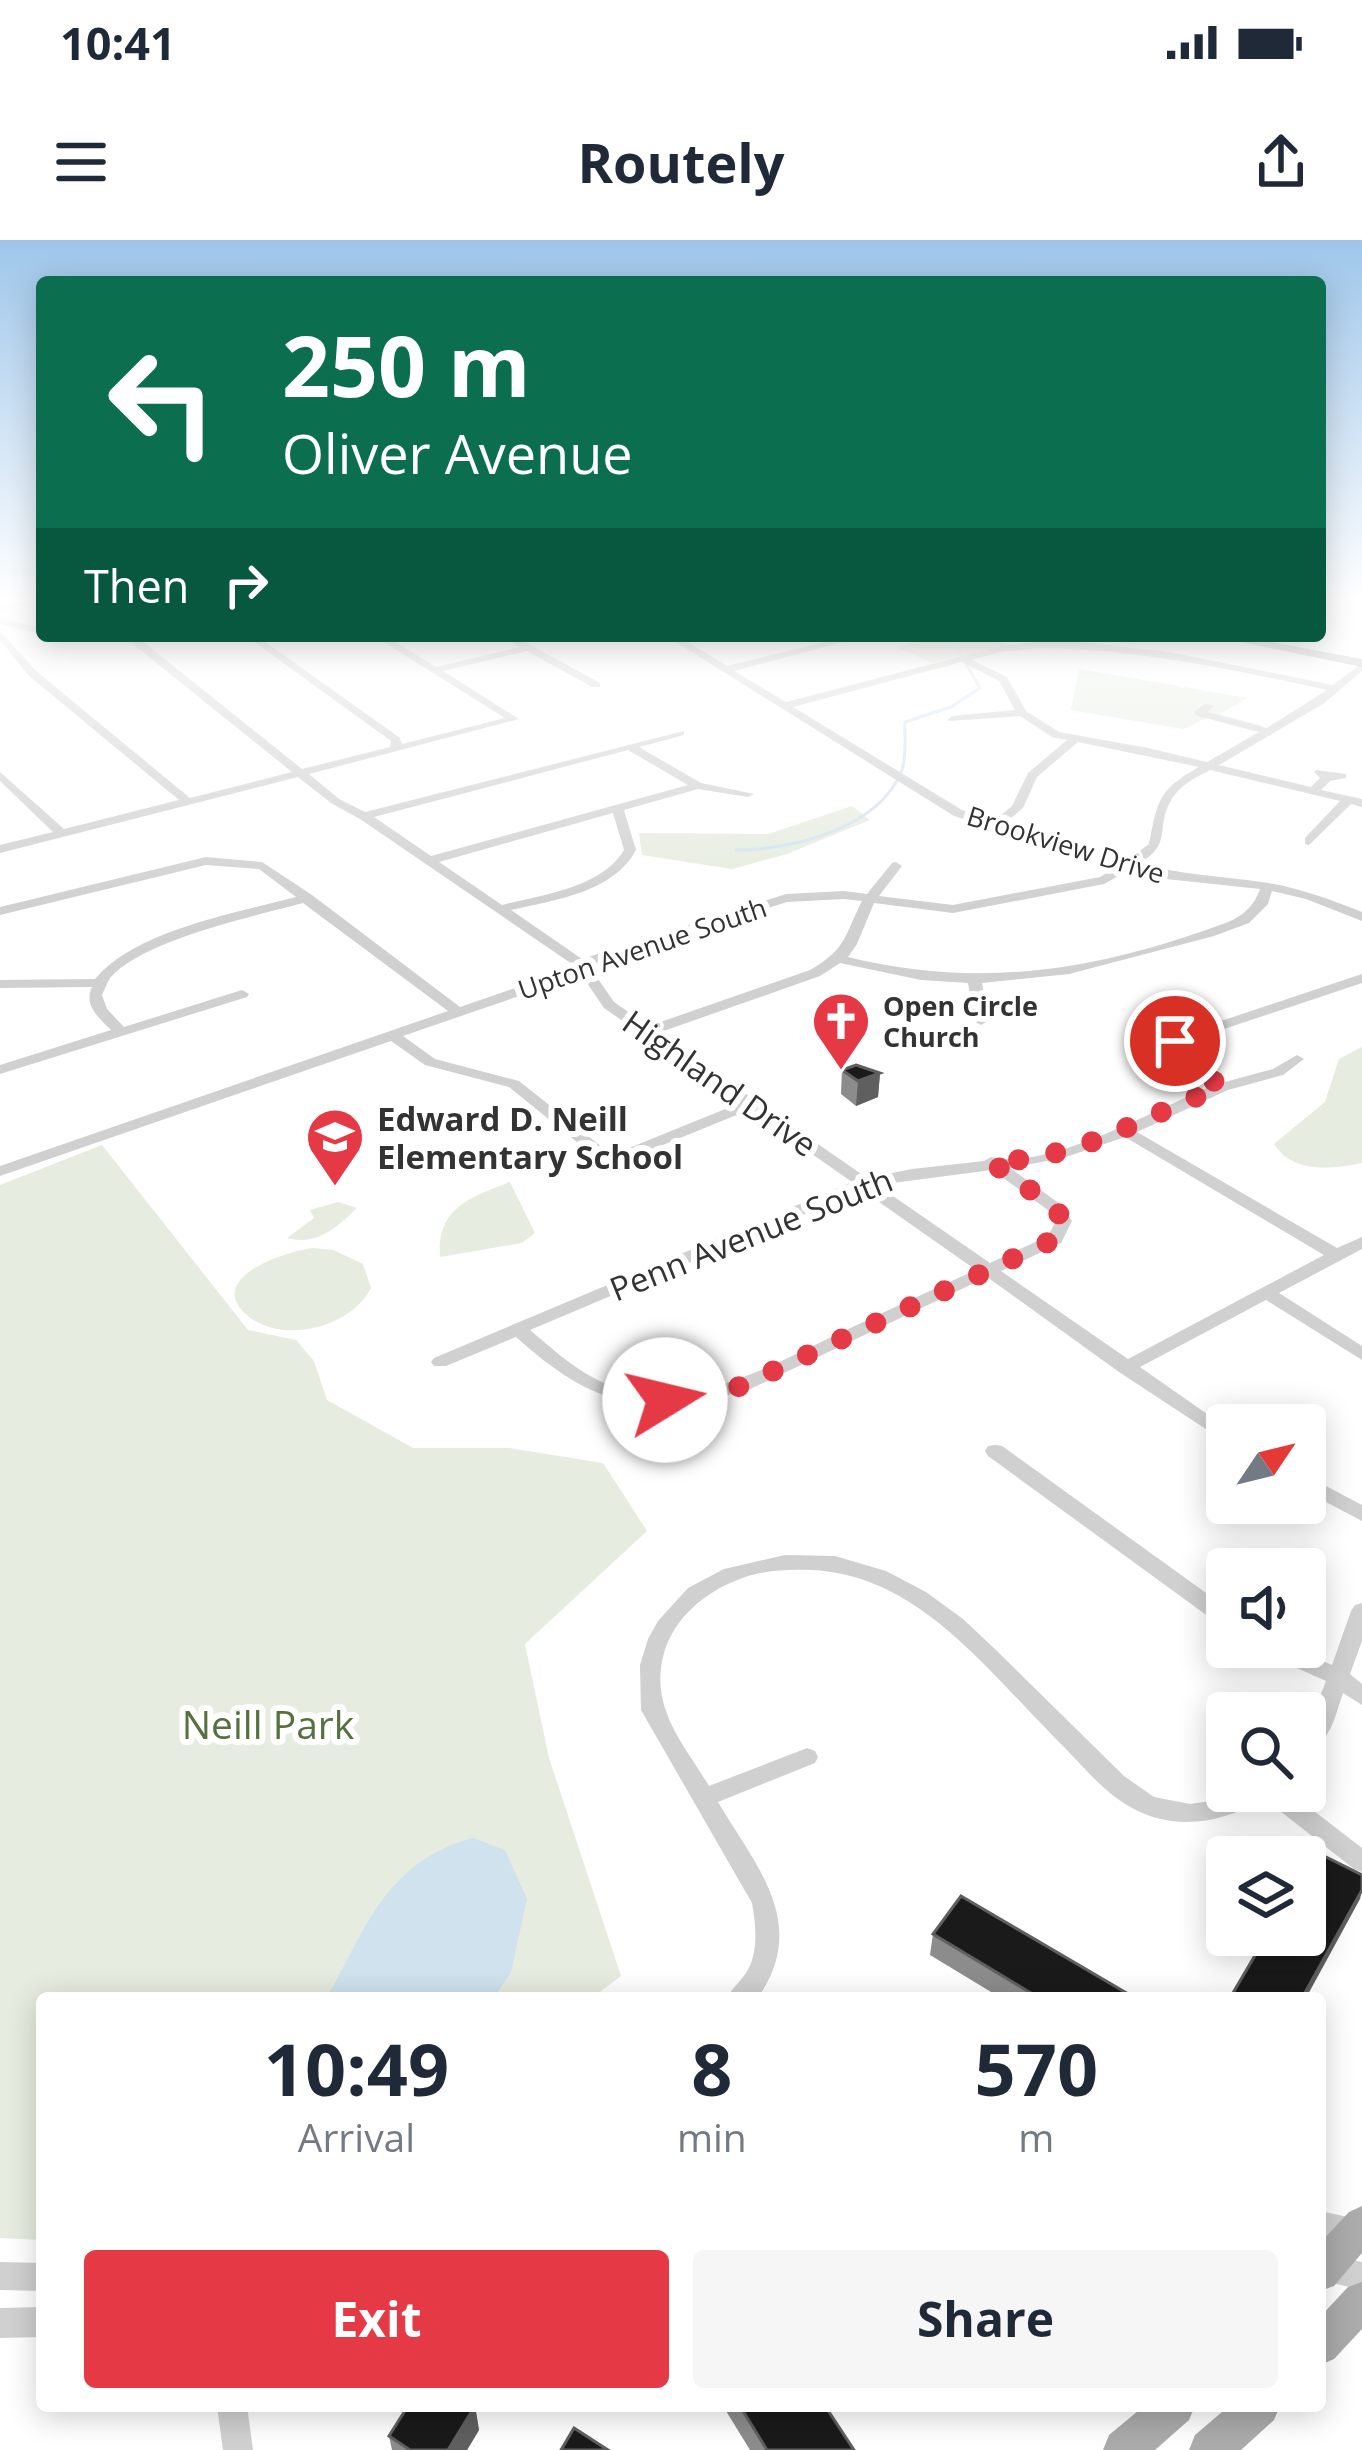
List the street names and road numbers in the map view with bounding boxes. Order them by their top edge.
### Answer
street label: Brookview Drive [963,796,1169,892]
street label: Upton Avenue South [513,888,771,1008]
street label: Highland Drive [614,999,826,1167]
street label: Penn Avenue South [603,1157,899,1311]

